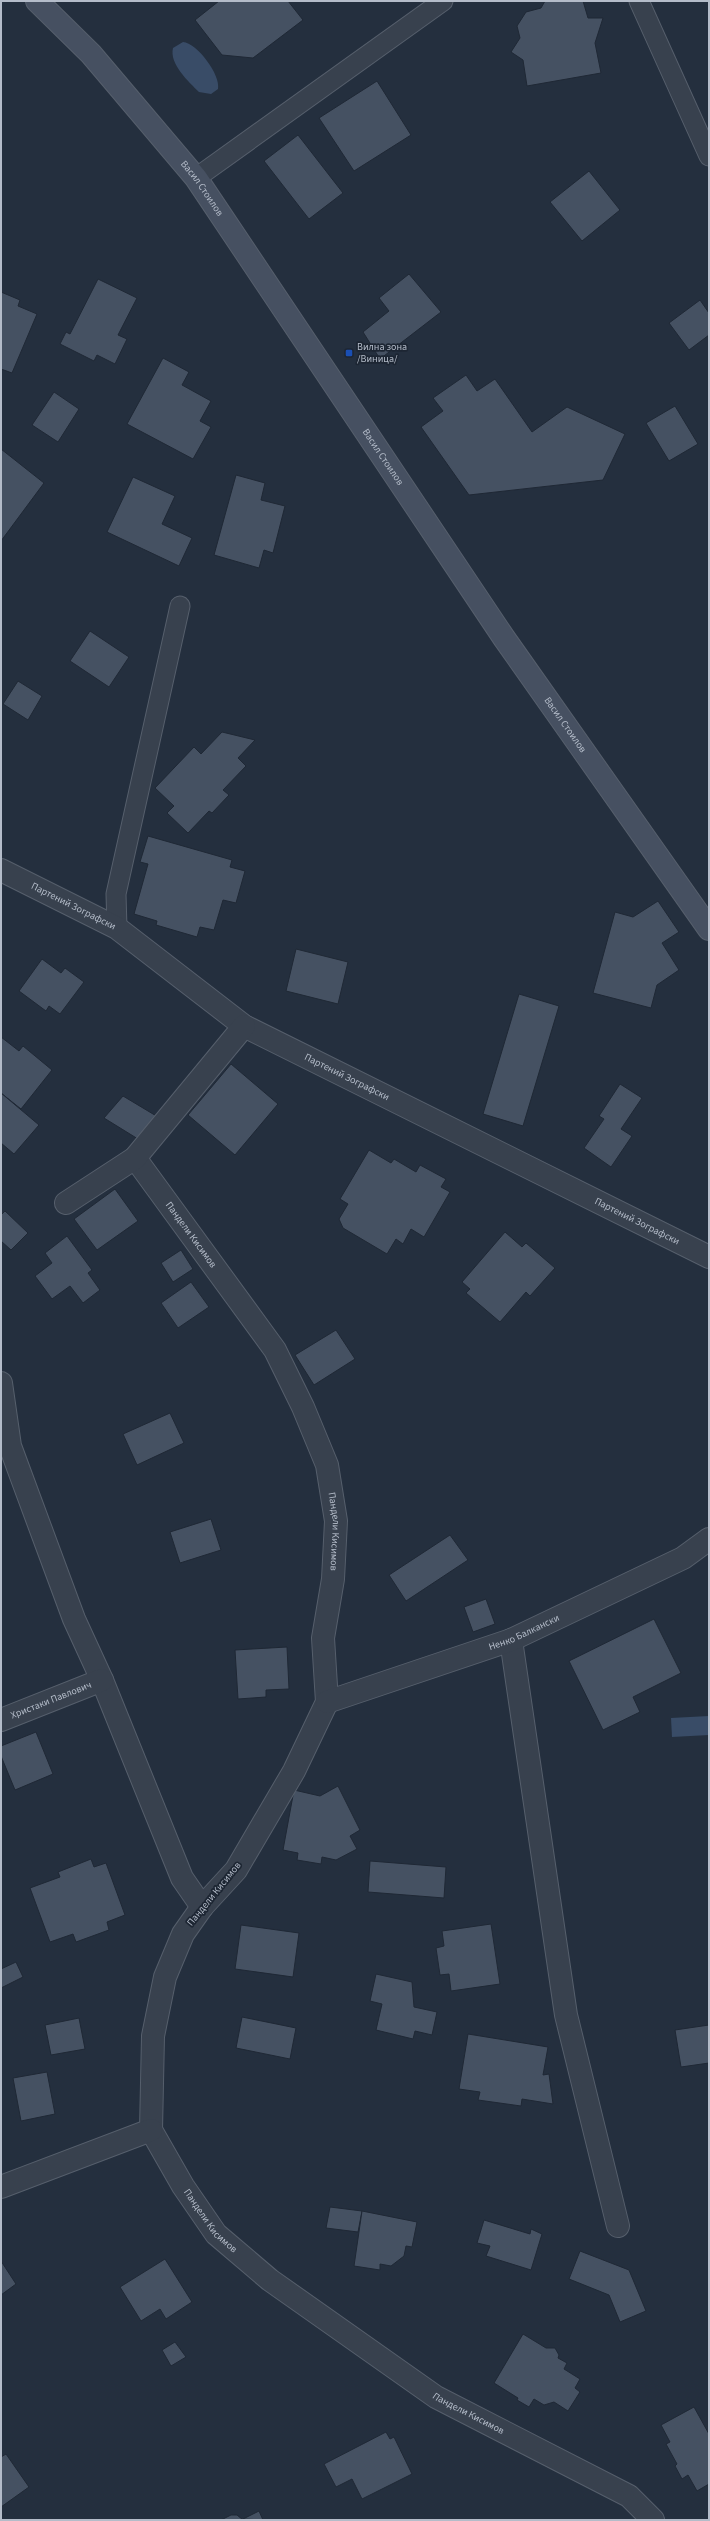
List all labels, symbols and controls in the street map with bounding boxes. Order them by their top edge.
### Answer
street label: Васил Стоилов [177,158,227,219]
place label: Вилна зона /Виница/ [357,340,407,366]
marker: Вилна зона /Виница/ [344,348,354,358]
street label: Васил Стоилов [359,426,407,488]
street label: Васил Стоилов [541,694,590,756]
street label: Партений Зографски [29,879,118,933]
street label: Партений Зографски [302,1050,392,1104]
street label: Партений Зографски [592,1194,682,1248]
street label: Пандели Кисимов [162,1199,220,1271]
street label: Пандели Кисимов [324,1491,343,1571]
street label: Ненко Балкански [487,1611,562,1654]
street label: Христаки Павлович [9,1678,94,1722]
street label: Пандели Кисимов [184,1859,244,1929]
street label: Пандели Кисимов [180,2186,240,2256]
street label: Пандели Кисимов [429,2389,507,2438]

